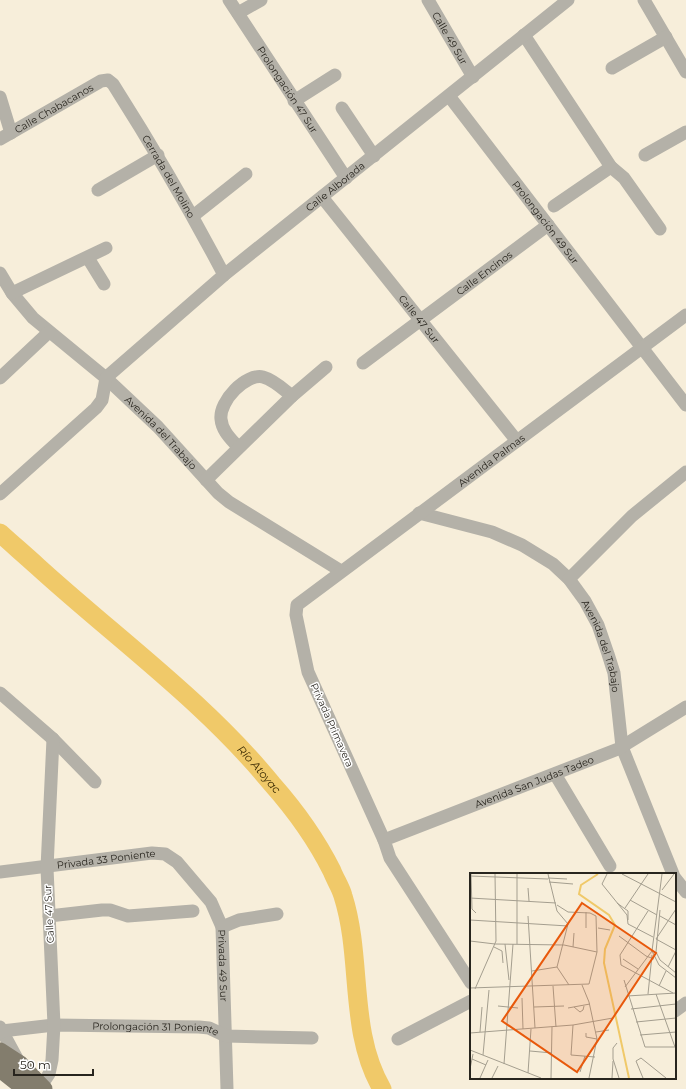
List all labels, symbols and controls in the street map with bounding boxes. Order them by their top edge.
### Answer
street label: Calle 49 Sur [430,9,471,67]
street label: Prolongación 47 Sur [255,44,321,135]
street label: Calle Chabacanos [12,80,96,136]
street label: Cerrada del Molino [140,132,198,220]
street label: Calle Alborada [303,159,367,214]
street label: Prolongación 49 Sur [510,178,582,266]
street label: Calle Encinos [453,248,515,298]
street label: Calle 47 Sur [396,292,443,346]
street label: Avenida del Trabajo [122,393,200,472]
street label: Avenida Palmas [455,431,527,489]
street label: Avenida del Trabajo [579,597,623,693]
street label: Privada Primavera [308,681,356,769]
water label: Río Atoyac [234,742,284,797]
street label: Avenida San Judas Tadeo [473,753,596,811]
street label: Privada 33 Poniente [56,846,156,871]
inset map [470,873,676,1079]
street label: Calle 47 Sur [41,884,57,944]
street label: Privada 49 Sur [216,929,231,1002]
street label: Prolongación 31 Poniente [92,1019,221,1038]
scale bar [14,1051,93,1077]
text: 50 m [20,1057,51,1072]

